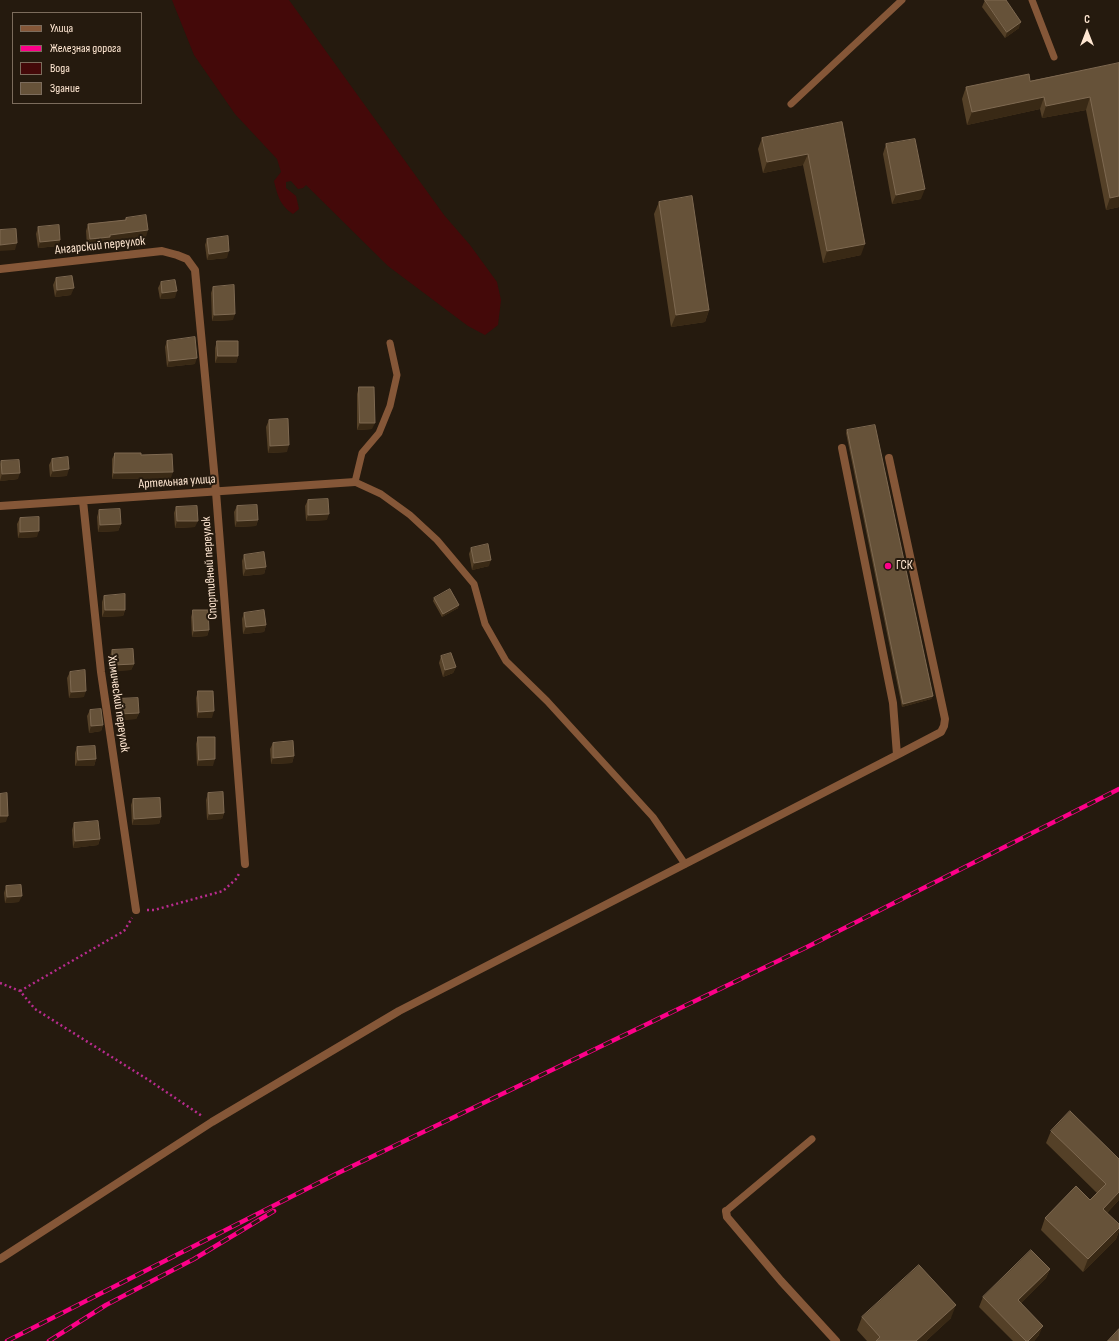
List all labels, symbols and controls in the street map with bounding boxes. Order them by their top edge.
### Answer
legend [12,12,142,104]
north arrow [1067,12,1107,52]
text: С [1084,13,1090,26]
text: Улица [50,21,73,36]
text: Железная дорога [50,41,121,56]
text: Вода [50,61,70,76]
text: Здание [50,81,80,96]
street label: Ангарский переулок [54,234,146,258]
street label: Артельная улица [138,472,216,492]
street label: Спортивный переулок [199,516,221,620]
place label: ГСК [896,558,913,574]
marker: ГСК [883,561,893,571]
street label: Химический переулок [104,655,132,753]

